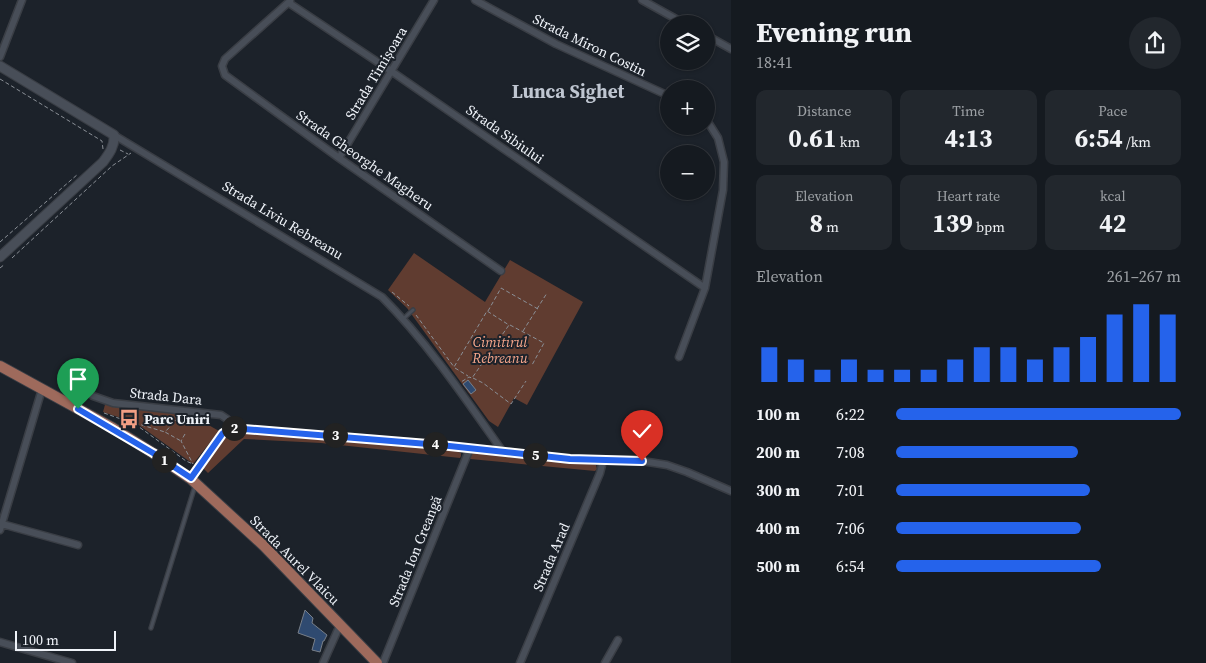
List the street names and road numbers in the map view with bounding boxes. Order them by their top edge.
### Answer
street label: Strada Miron Costin [530,9,651,81]
street label: Strada Timișoara [340,22,412,123]
street label: Strada Sibiului [462,100,548,168]
street label: Strada Gheorghe Magheru [292,105,438,215]
street label: Strada Liviu Rebreanu [219,176,347,264]
street label: Strada Dara [129,382,204,410]
street label: Strada Ion Creangă [384,492,447,610]
street label: Strada Aurel Vlaicu [246,511,344,609]
street label: Strada Arad [528,520,574,594]

